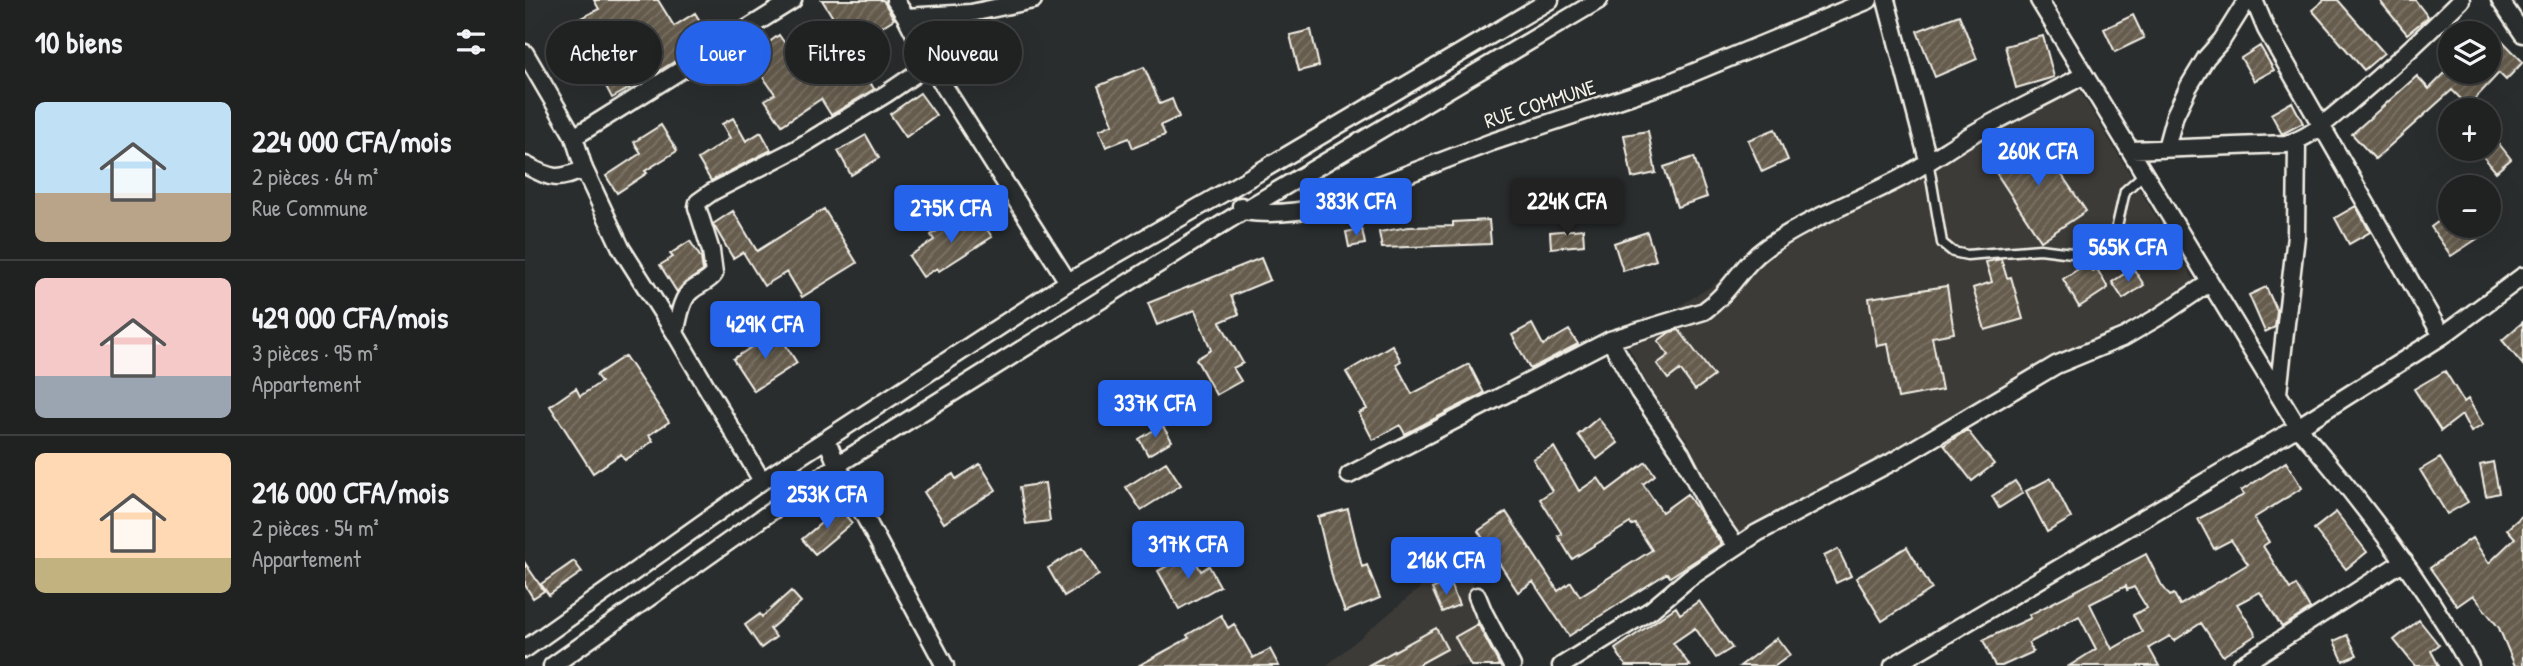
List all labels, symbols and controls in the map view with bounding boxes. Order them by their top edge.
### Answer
chip: Acheter [546,21,662,84]
chip: Louer [676,21,771,84]
chip: Filtres [785,21,890,84]
chip: Nouveau [904,21,1022,84]
map controls [2438,21,2501,238]
button: layers [2438,21,2501,84]
text: 10 biens [35,22,122,62]
icon: filters [452,23,490,61]
street label: RUE COMMUNE [1481,72,1599,135]
button: + [2438,98,2501,161]
text: 224 000 CFA/mois [252,121,451,161]
pin: 260K CFA [1966,128,2110,188]
icon: home [91,130,175,214]
text: 260K CFA [1998,135,2078,166]
text: 2 pièces · 64 m² [252,161,378,192]
button: − [2438,175,2501,238]
pin: 383K CFA [1284,178,1428,238]
pin: 224K CFA [1495,178,1639,238]
text: 383K CFA [1316,185,1396,216]
text: 224K CFA [1527,185,1607,216]
pin: 275K CFA [879,186,1023,245]
text: Rue Commune [252,192,368,223]
text: 275K CFA [910,192,992,223]
pin: 565K CFA [2056,224,2200,284]
text: 565K CFA [2089,231,2167,262]
text: 429 000 CFA/mois [252,297,448,337]
pin: 429K CFA [693,302,837,361]
icon: home [91,306,175,390]
text: 429K CFA [726,308,804,339]
text: 3 pièces · 95 m² [252,337,378,368]
text: Appartement [252,368,361,399]
pin: 337K CFA [1083,380,1227,440]
text: 337K CFA [1114,387,1196,418]
text: 216 000 CFA/mois [252,472,449,512]
pin: 253K CFA [755,472,899,531]
text: 253K CFA [787,478,867,509]
icon: home [91,481,175,565]
text: 2 pièces · 54 m² [252,512,379,543]
pin: 317K CFA [1116,522,1260,581]
text: 317K CFA [1148,528,1228,559]
pin: 216K CFA [1374,538,1518,597]
text: Appartement [252,543,361,574]
text: 216K CFA [1407,544,1485,575]

